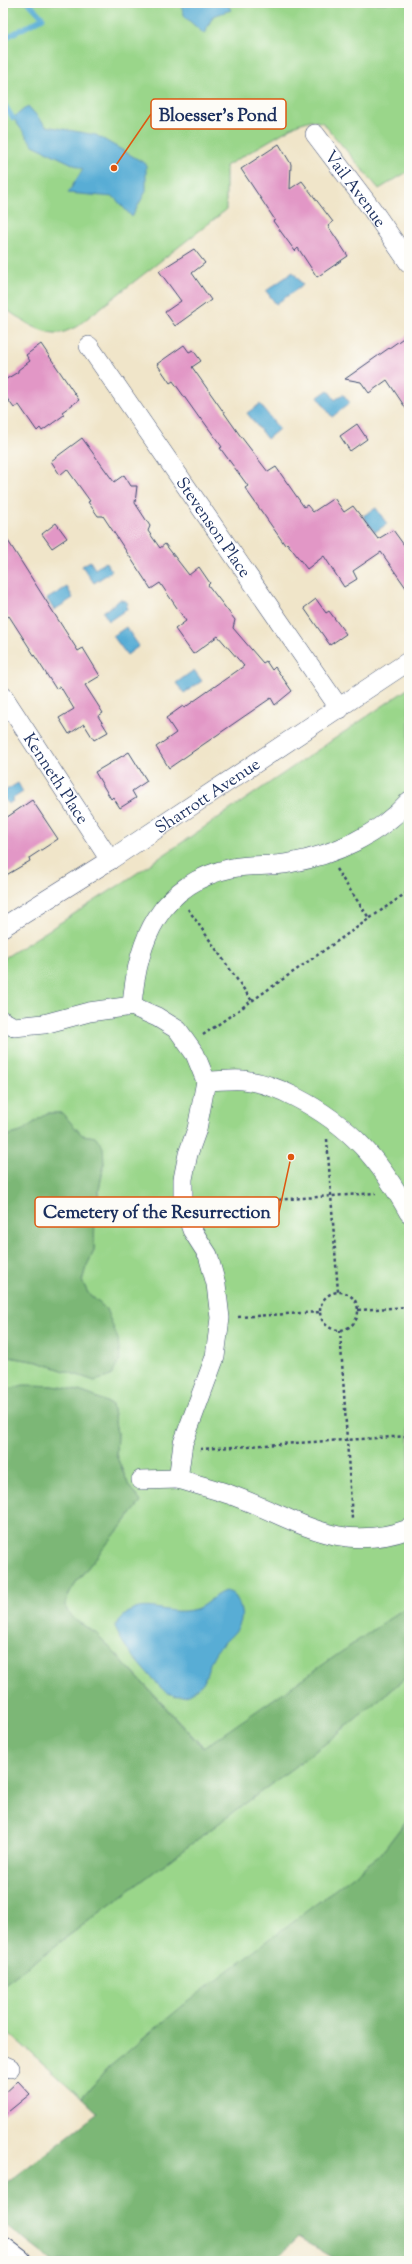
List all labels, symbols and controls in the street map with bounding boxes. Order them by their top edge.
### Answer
callout: Bloesser's Pond [151,99,286,129]
text: Bloesser's Pond [159,104,278,130]
street label: Vail Avenue [318,146,391,233]
street label: Stevenson Place [169,473,256,583]
street label: Kenneth Place [16,729,93,829]
street label: Sharrott Avenue [151,753,266,841]
callout: Cemetery of the Resurrection [35,1197,279,1227]
text: Cemetery of the Resurrection [43,1201,271,1227]

